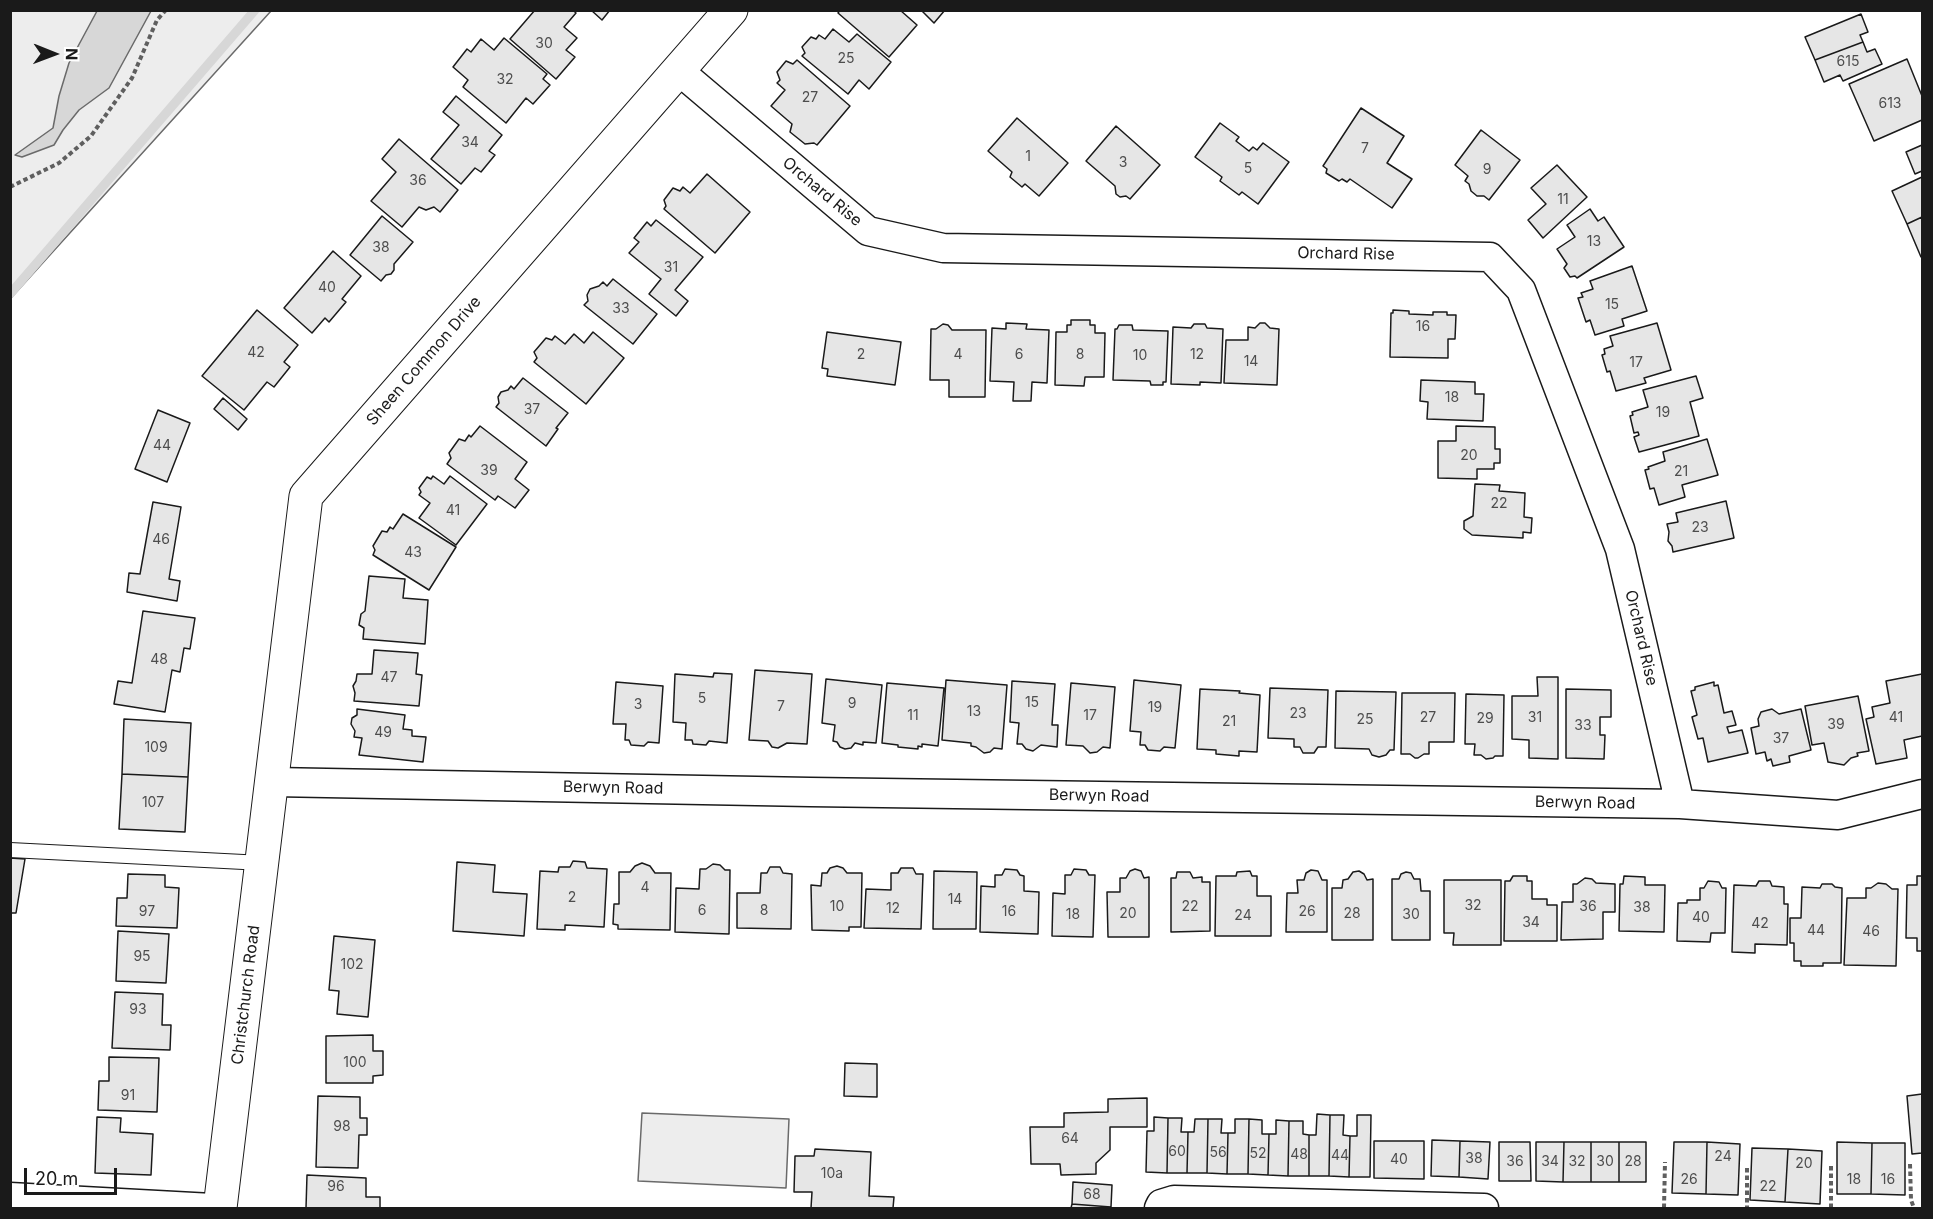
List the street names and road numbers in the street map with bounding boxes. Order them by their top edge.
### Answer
street label: Orchard Rise [778,153,866,231]
street label: Orchard Rise [1297,244,1395,264]
street label: Sheen Common Drive [363,292,485,430]
street label: Orchard Rise [1621,588,1661,688]
street label: Berwyn Road [563,778,663,798]
street label: Berwyn Road [1049,786,1149,806]
street label: Berwyn Road [1535,793,1635,813]
street label: Christchurch Road [228,924,264,1066]

